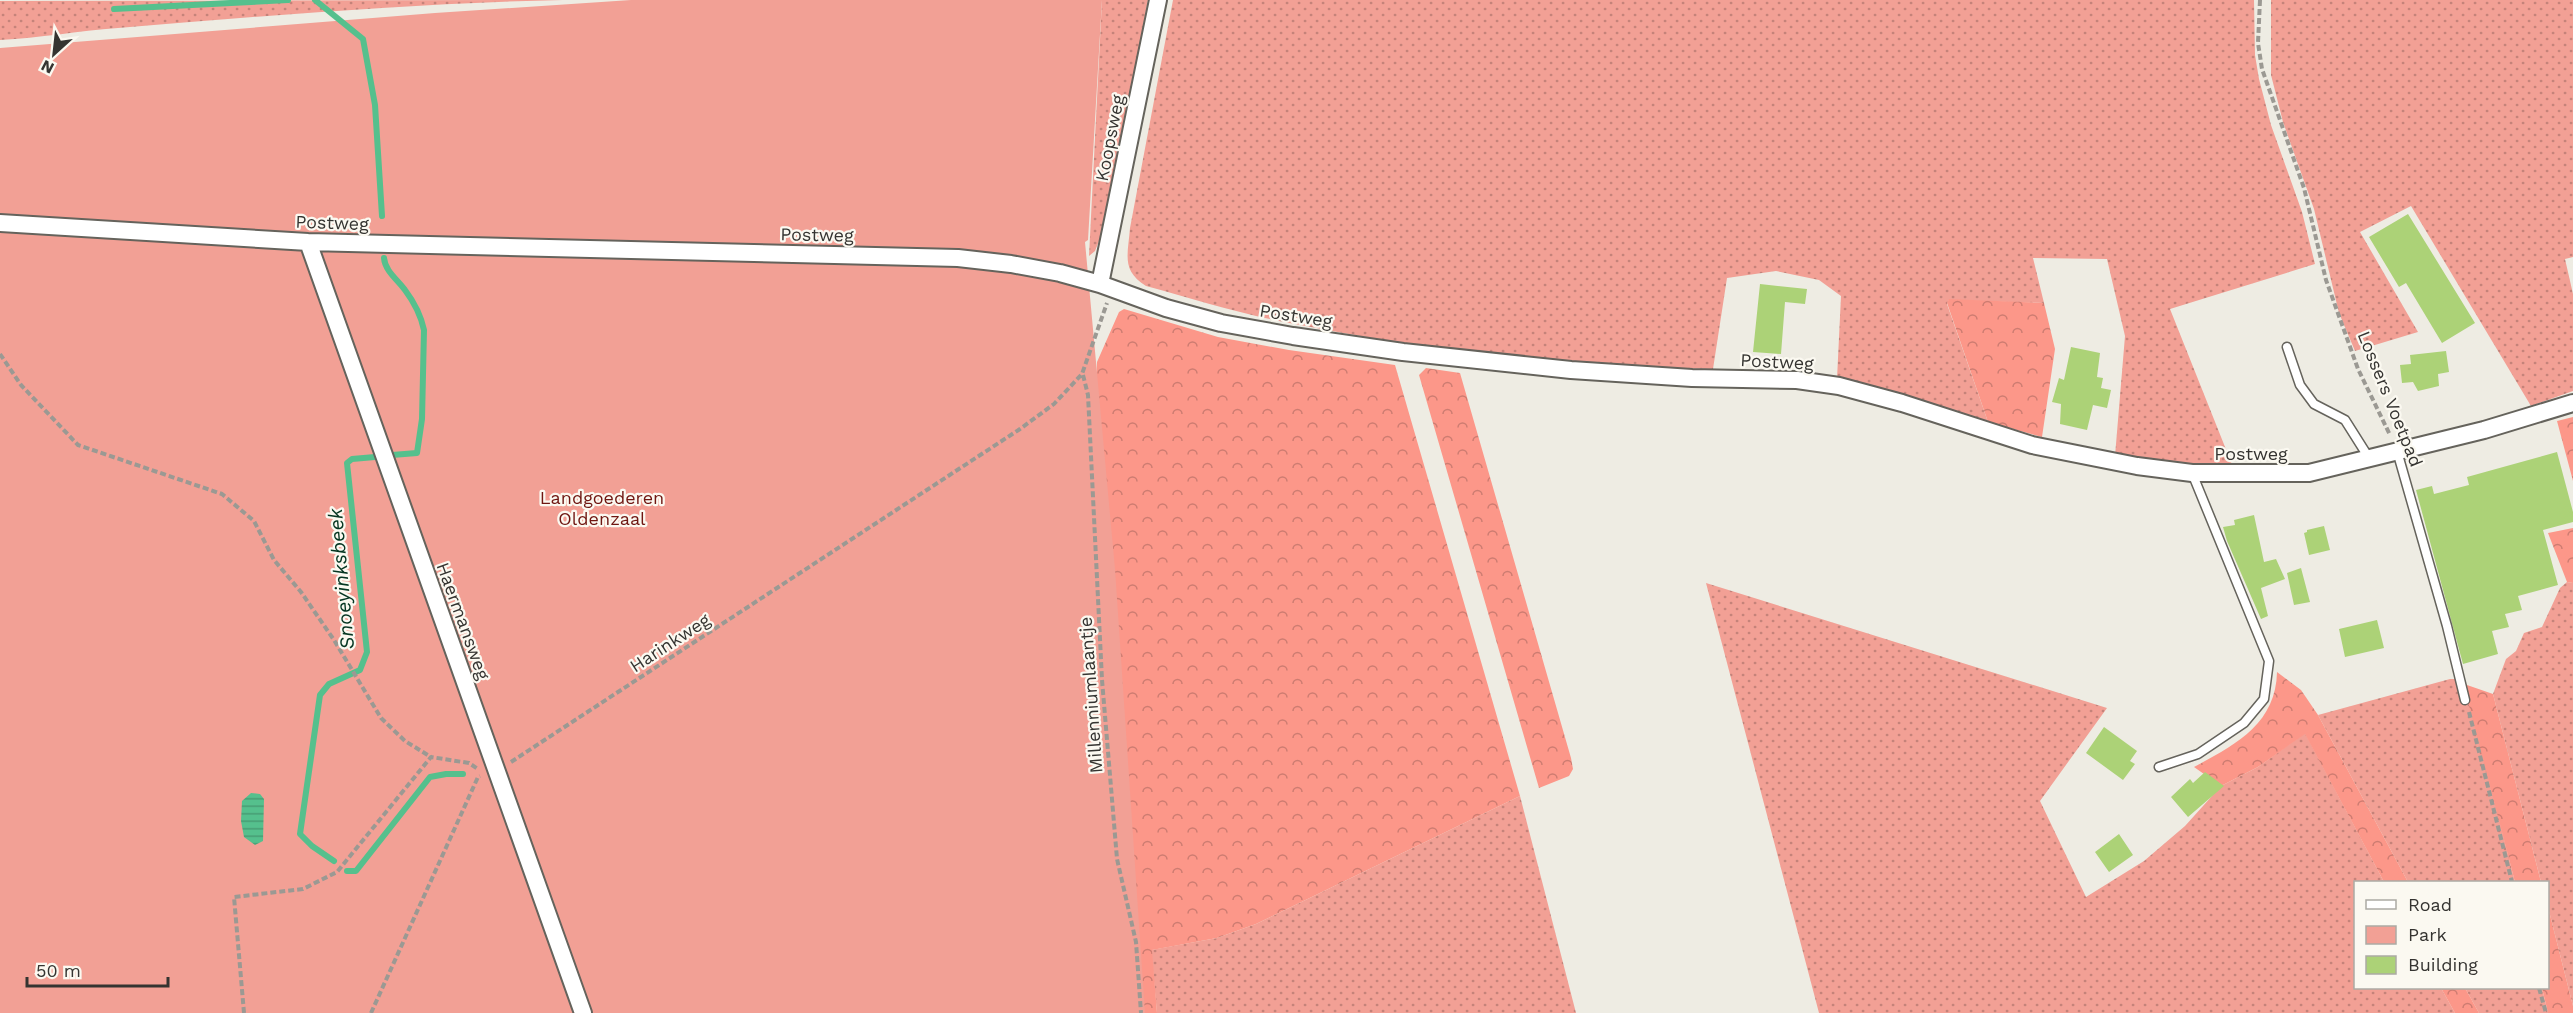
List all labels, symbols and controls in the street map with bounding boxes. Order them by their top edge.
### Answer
north arrow [24,24,84,84]
text: N [38,56,57,78]
street label: Koopsweg [1091,92,1128,183]
street label: Postweg [295,211,369,234]
street label: Postweg [780,223,854,246]
street label: Postweg [1258,299,1334,332]
street label: Lossers Voetpad [2354,328,2427,470]
street label: Postweg [1740,349,1815,374]
street label: Postweg [2214,443,2288,464]
park label: Landgoederen Oldenzaal [540,487,664,529]
water label: Snoeyinksbeek [323,506,359,651]
street label: Haermansweg [433,559,495,683]
street label: Harinkweg [626,609,714,676]
street label: Millenniumlaantje [1075,616,1106,774]
legend [2354,881,2549,989]
text: Road [2408,894,2452,915]
text: Park [2408,924,2447,945]
scale bar [27,950,168,988]
text: Building [2408,954,2478,975]
text: 50 m [36,960,81,981]

